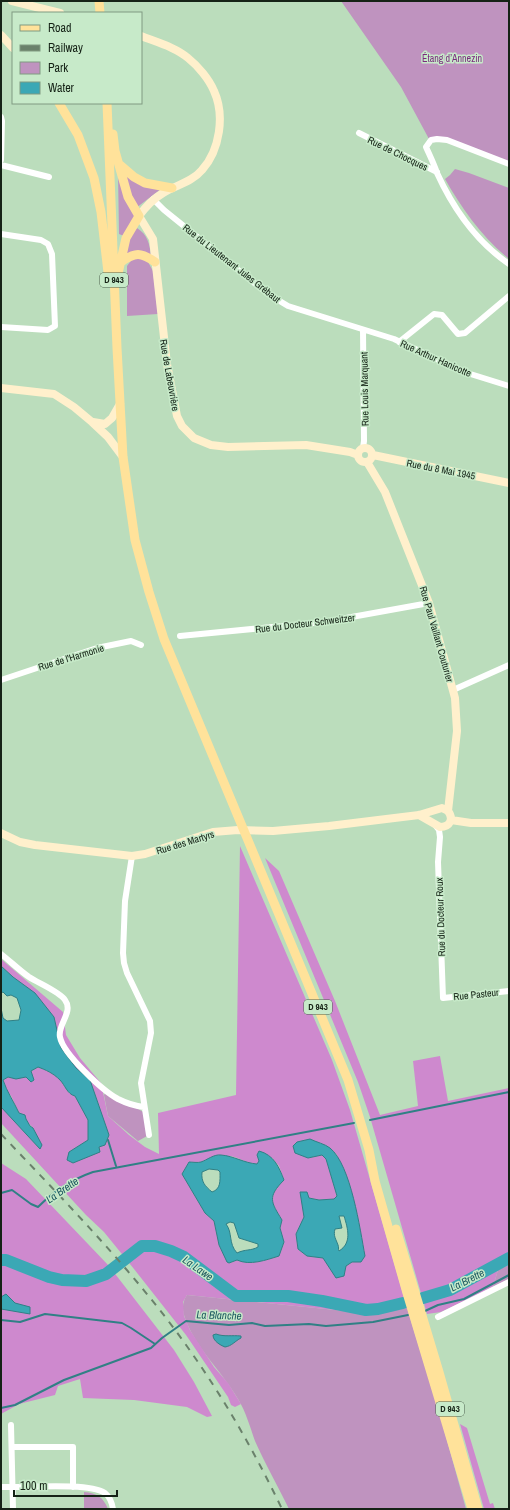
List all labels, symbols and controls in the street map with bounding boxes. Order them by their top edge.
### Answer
legend [12,12,142,104]
text: Road [48,20,72,36]
text: Railway [48,40,83,56]
park label: Étang d’Annezin [422,52,482,65]
text: Park [48,60,68,76]
text: Water [48,80,75,96]
street label: Rue de Chocques [365,133,430,174]
street label: Rue du Lieutenant Jules Grébaut [180,221,284,306]
road number: D 943 [100,273,128,287]
street label: Rue Arthur Hanicotte [398,337,474,380]
street label: Rue de Labeuvrière [157,338,182,412]
street label: Rue Louis Marquant [357,351,372,426]
street label: Rue du 8 Mai 1945 [405,456,477,483]
street label: Rue Paul Vaillant Couturier [417,585,457,684]
street label: Rue du Docteur Schweitzer [255,611,356,636]
street label: Rue de l'Harmonie [37,641,106,674]
street label: Rue des Martyrs [154,827,216,857]
street label: Rue du Docteur Roux [433,876,448,957]
street label: Rue Pasteur [453,986,500,1003]
road number: D 943 [304,1000,332,1014]
water label: La Brette [43,1174,81,1206]
water label: La Lawe [180,1252,216,1284]
water label: La Brette [448,1265,486,1295]
water label: La Blanche [196,1307,242,1323]
road number: D 943 [436,1402,464,1416]
scale bar [14,1472,117,1498]
text: 100 m [20,1478,47,1494]

